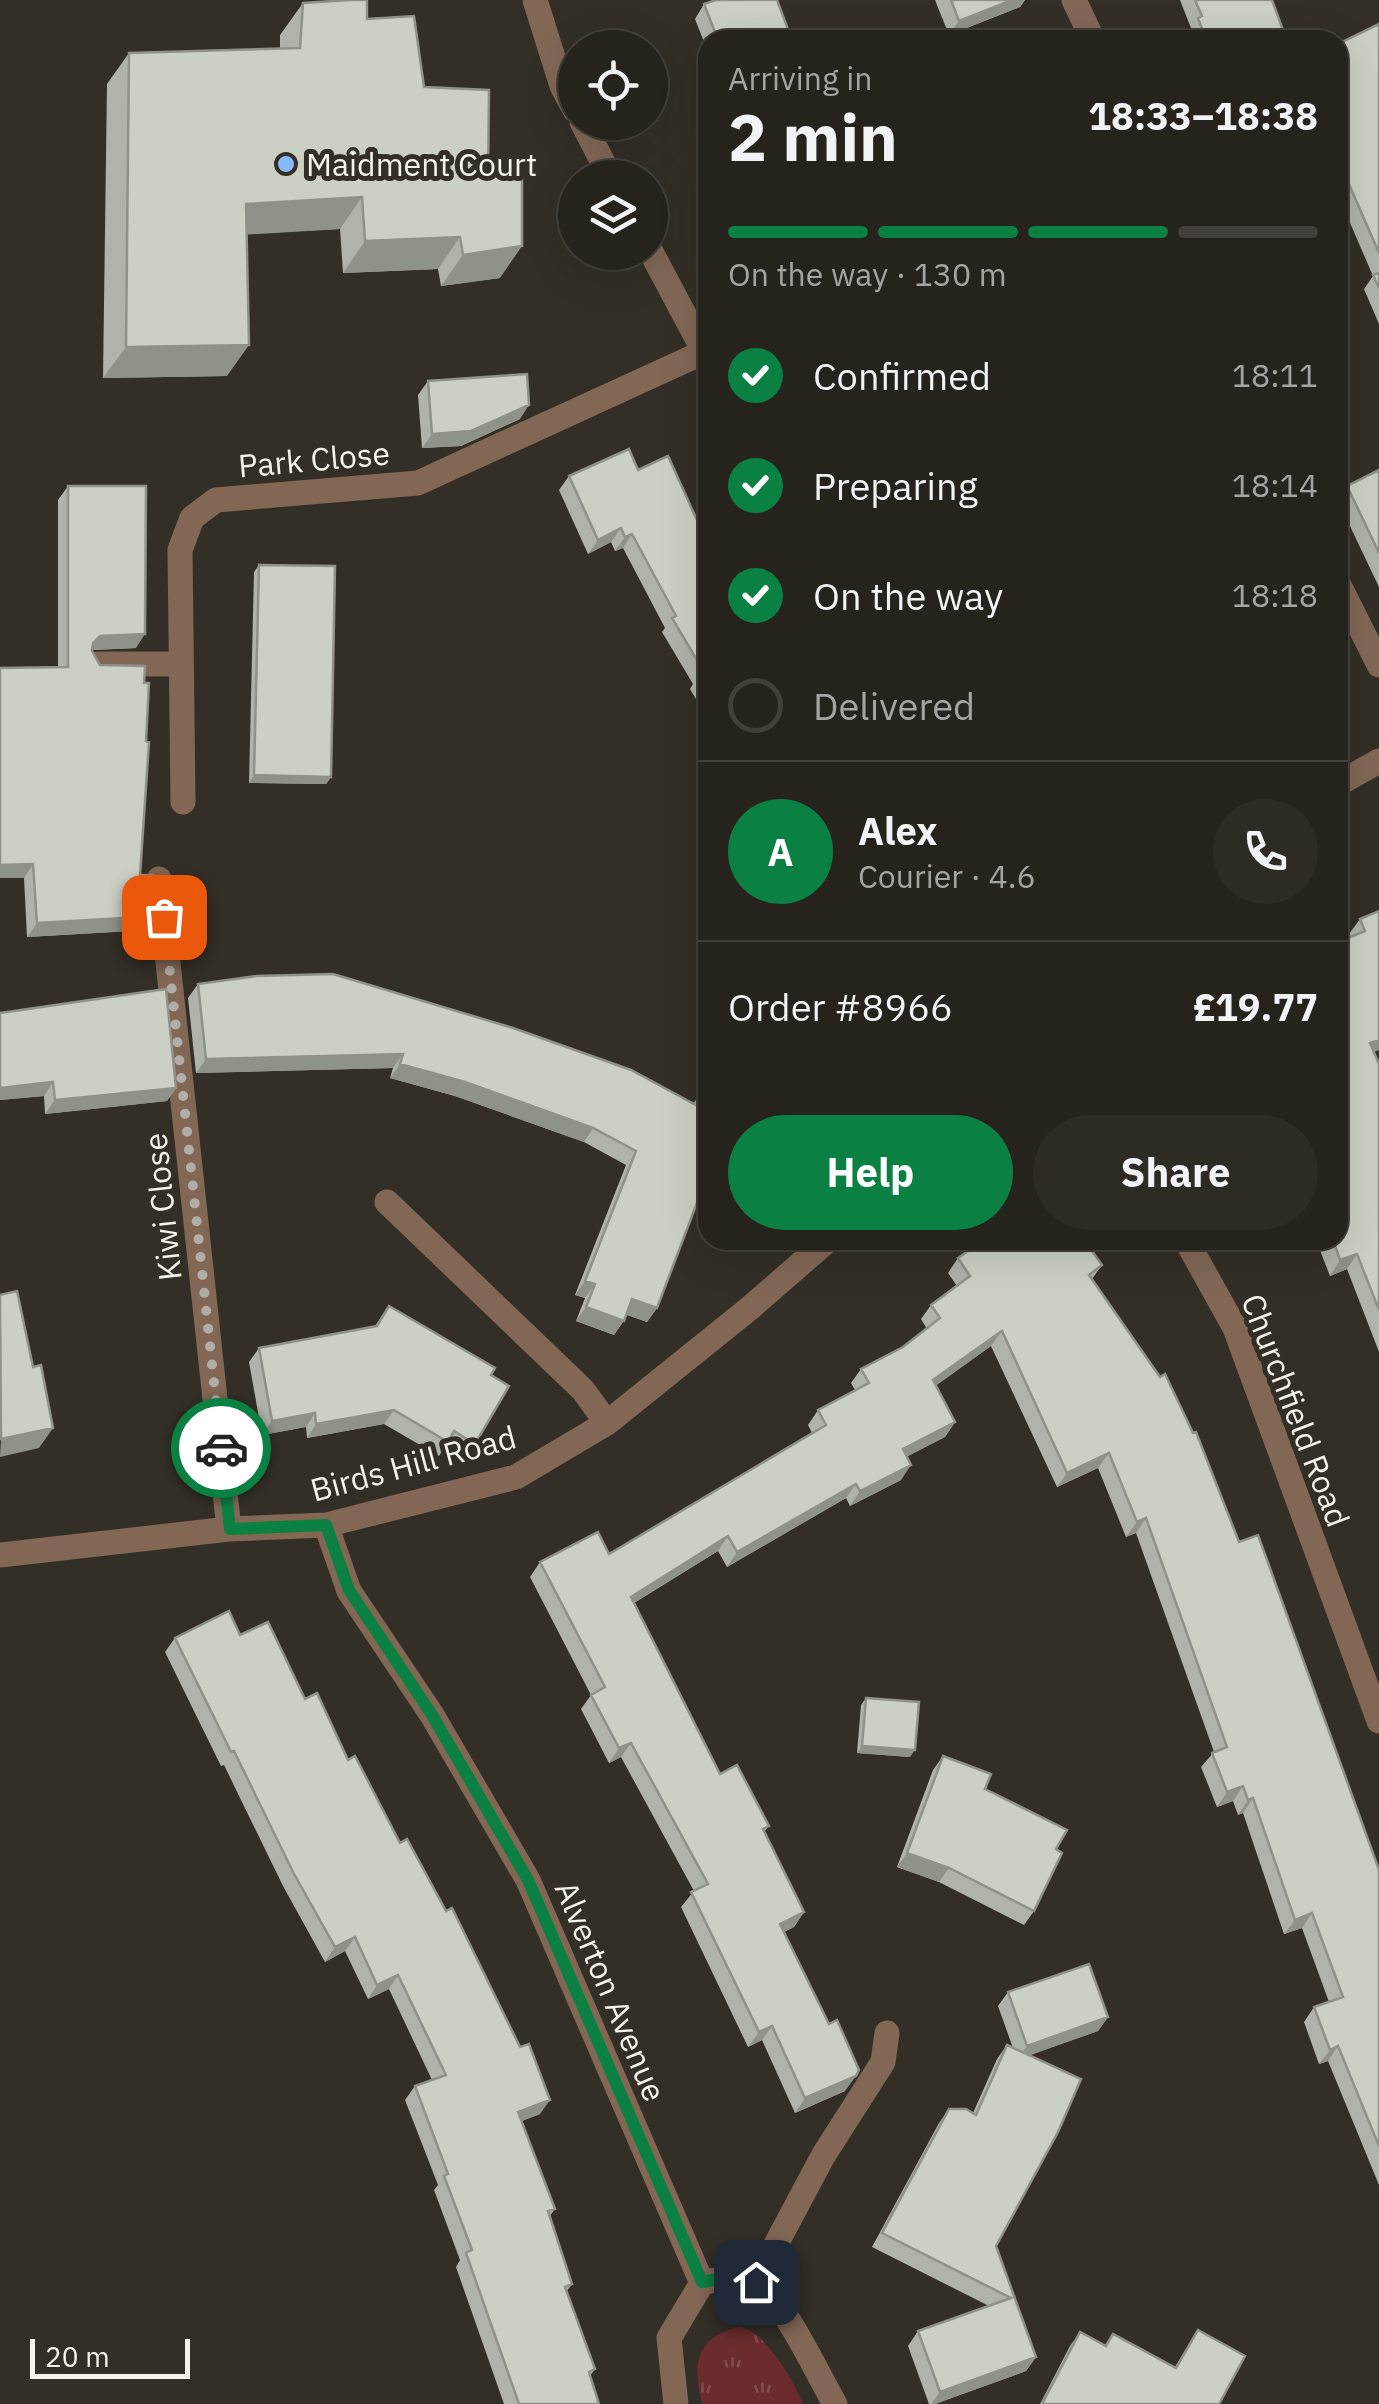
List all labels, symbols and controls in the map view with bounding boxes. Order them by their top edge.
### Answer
map controls [558,30,668,270]
button: locate [558,30,668,140]
text: Arriving in [728,57,873,99]
text: 18:33–18:38 [1088,91,1318,140]
text: 2 min [728,94,898,179]
place label: Maidment Court [306,143,537,185]
marker: Maidment Court [275,153,297,175]
button: layers [558,160,668,270]
text: On the way · 130 m [728,253,1007,295]
icon: check [728,348,783,403]
text: Confirmed [813,351,991,400]
text: 18:11 [1232,354,1318,396]
street label: Park Close [236,431,392,487]
icon: check [728,458,783,513]
text: Preparing [813,461,978,510]
text: 18:14 [1232,464,1318,506]
icon: check [728,568,783,623]
text: On the way [813,571,1003,620]
text: 18:18 [1232,574,1318,616]
text: Delivered [813,681,975,730]
button: phone [1213,799,1318,904]
text: Alex [858,806,938,855]
text: A [767,827,794,876]
text: Courier · 4.6 [858,855,1036,897]
pin [122,875,207,960]
icon: bag [137,890,192,945]
text: Order #8966 [728,982,953,1031]
text: £19.77 [1193,982,1318,1031]
button: Help [728,1115,1013,1230]
button: Share [1033,1115,1318,1230]
street label: Kiwi Close [133,1131,191,1283]
street label: Churchfield Road [1232,1288,1360,1532]
courier [171,1398,271,1498]
street label: Birds Hill Road [306,1415,520,1511]
icon: car [194,1421,249,1476]
street label: Alverton Avenue [546,1874,676,2108]
pin [714,2240,799,2325]
icon: home [729,2255,784,2310]
scale bar [30,2334,190,2378]
text: 20 m [45,2338,110,2375]

